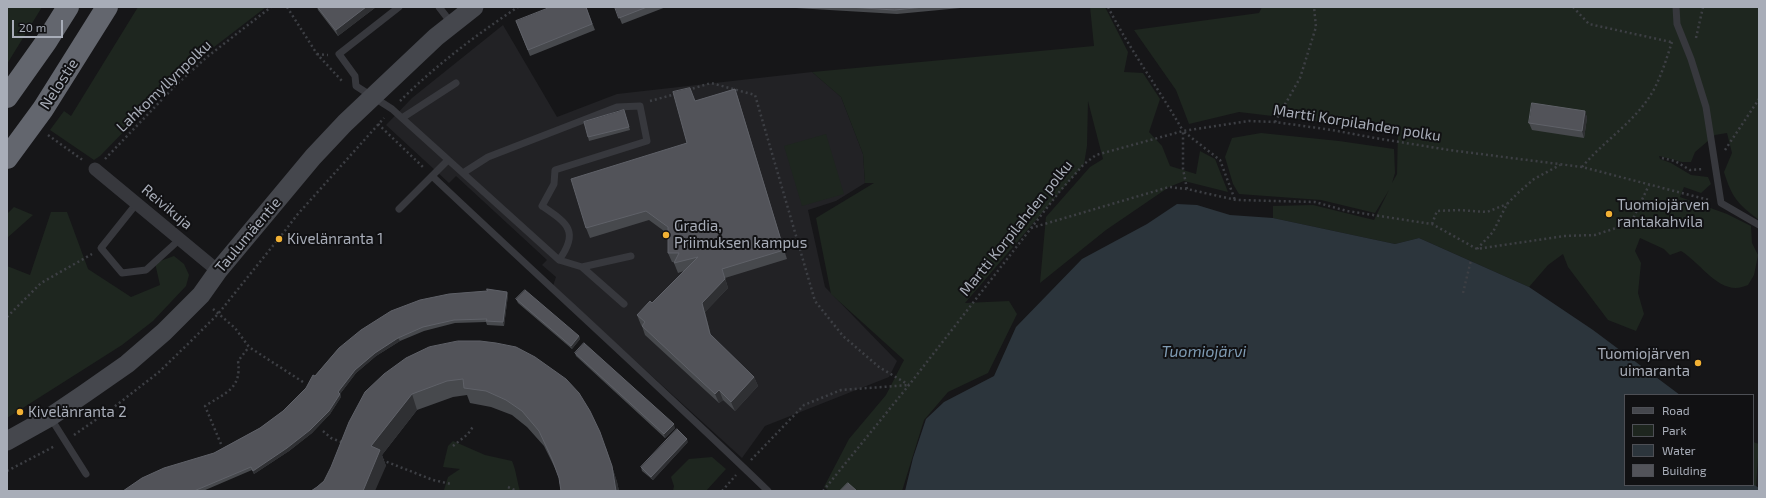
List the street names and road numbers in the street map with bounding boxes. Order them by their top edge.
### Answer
street label: Lahkomyllynpolku [113,36,215,136]
street label: Nelostie [36,55,82,113]
street label: Martti Korpilahden polku [1272,101,1442,145]
street label: Martti Korpilahden polku [956,156,1076,300]
street label: Reivikuja [138,181,196,233]
street label: Taulumäentie [211,194,285,276]

